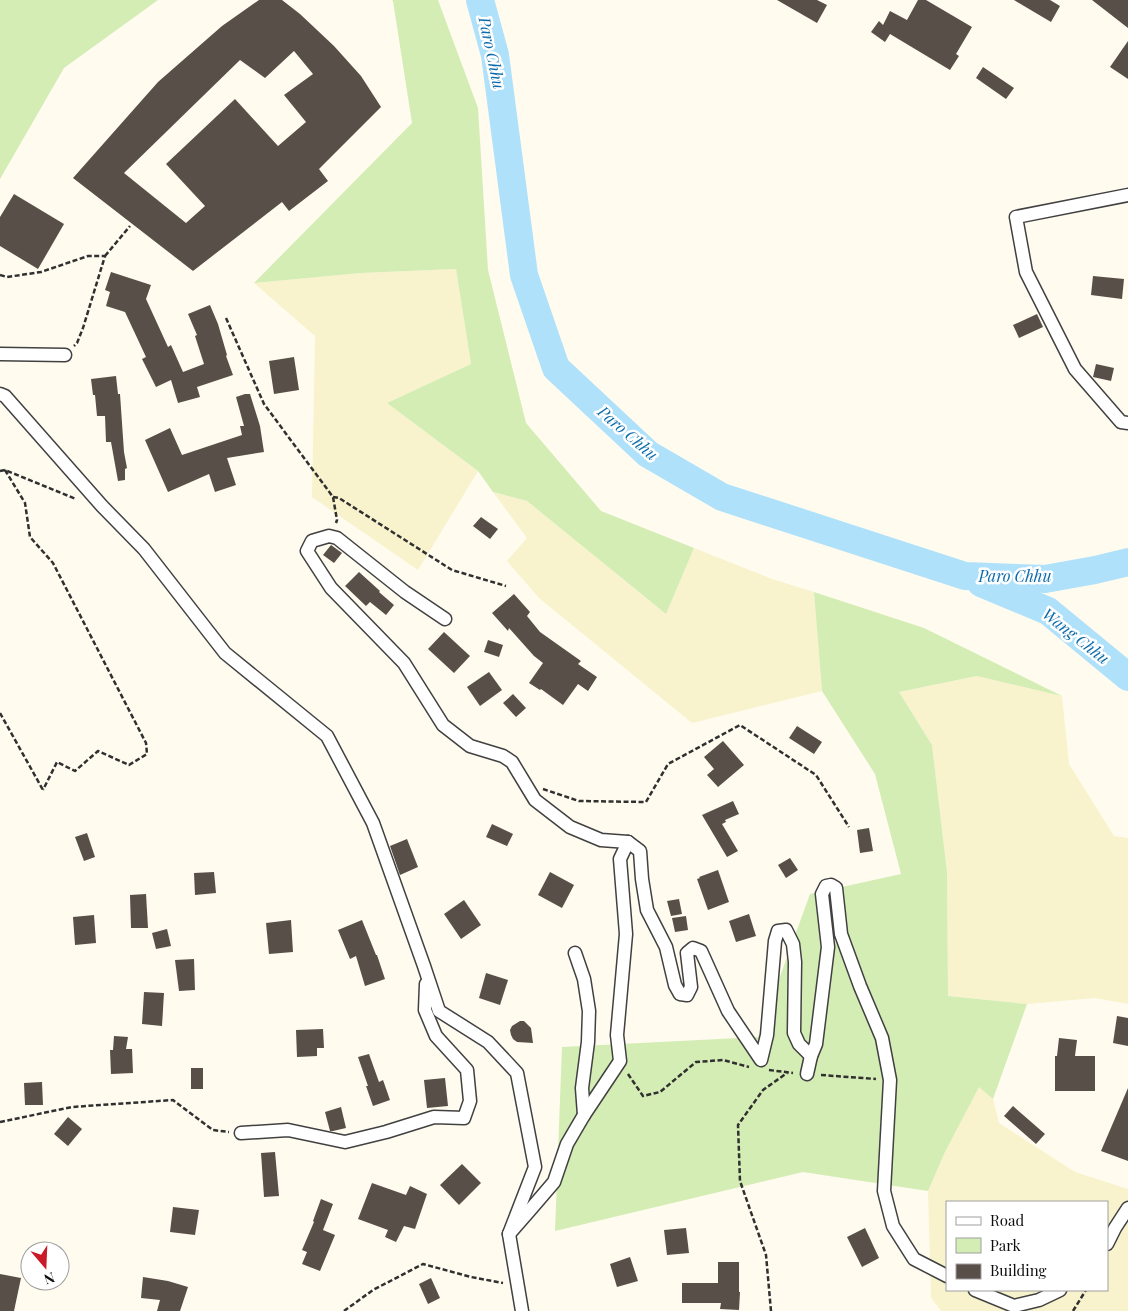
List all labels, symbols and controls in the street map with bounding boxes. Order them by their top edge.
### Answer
water label: Paro Chhu [474,14,510,91]
water label: Paro Chhu [593,400,663,464]
water label: Paro Chhu [978,565,1051,586]
water label: Wang Chhu [1039,603,1114,668]
legend [946,1201,1108,1291]
text: Road [990,1210,1024,1230]
text: Park [990,1235,1022,1255]
north arrow [20,1241,70,1291]
text: Building [990,1260,1047,1280]
text: N [42,1268,57,1289]

